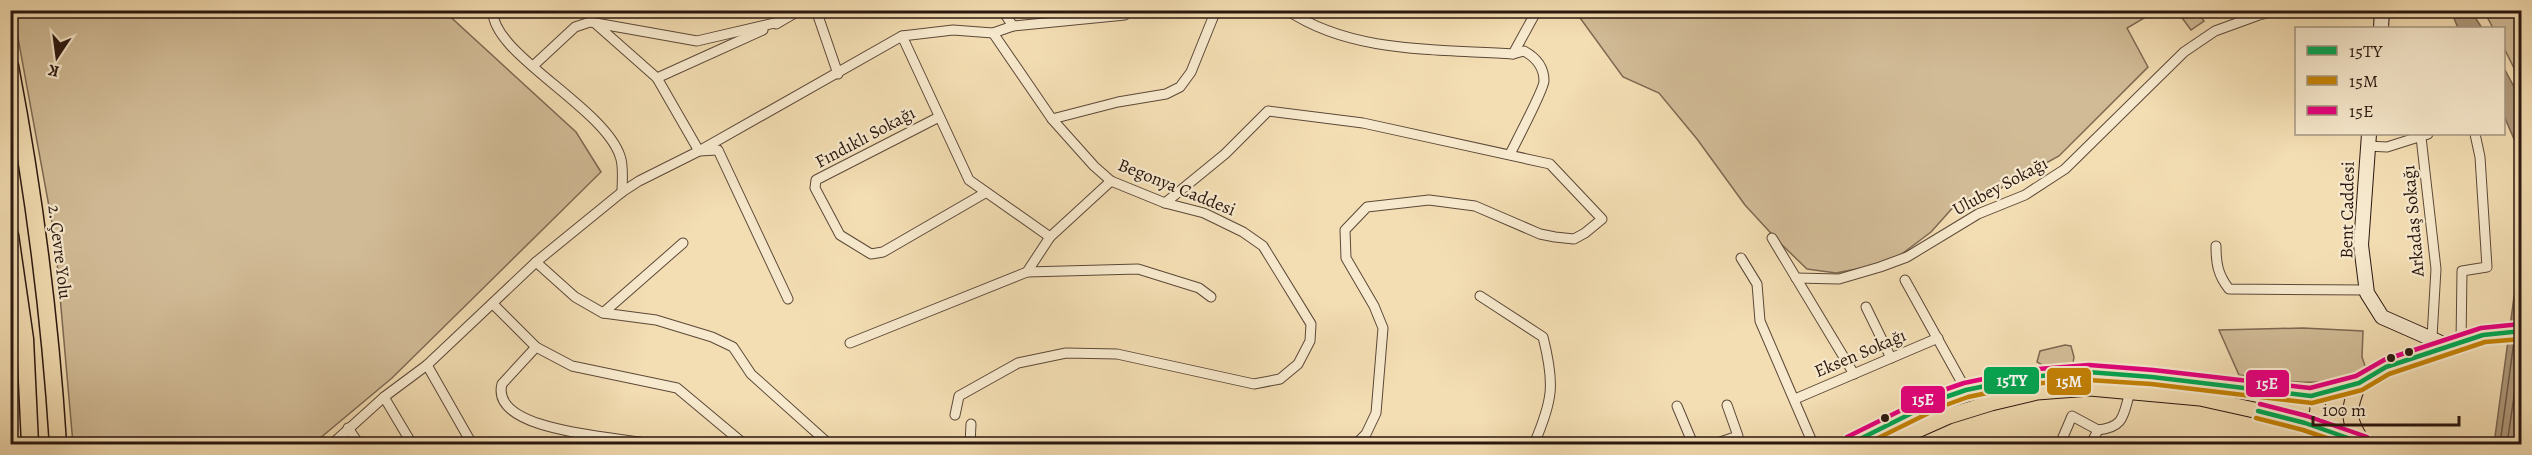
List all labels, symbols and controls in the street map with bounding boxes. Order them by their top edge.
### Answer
north arrow [27,27,87,87]
legend [2295,27,2505,135]
text: 15TY [2349,39,2384,63]
text: K [46,59,61,83]
text: 15M [2349,69,2378,93]
text: 15E [2349,99,2374,123]
street label: Fındıklı Sokağı [811,101,919,173]
street label: Ulubey Sokağı [1948,151,2052,221]
street label: Begonya Caddesi [1115,152,1239,222]
street label: Bent Caddesi [2334,161,2360,259]
street label: Arkadaş Sokağı [2396,164,2430,279]
street label: 2. Çevre Yolu [42,204,78,301]
street label: Eksen Sokağı [1810,323,1910,383]
unlabelled marker [2403,346,2415,358]
unlabelled marker [2385,352,2397,364]
line badge: 15TY [1983,366,2040,395]
line badge: 15M [2046,367,2092,396]
line badge: 15E [2245,369,2290,398]
text: 15TY [1996,370,2028,392]
text: 15M [2056,371,2083,393]
text: 15E [2256,373,2278,395]
line badge: 15E [1900,385,1946,414]
text: 15E [1912,389,1934,411]
scale bar [2313,389,2458,427]
text: 100 m [2322,398,2366,422]
unlabelled marker [1879,412,1891,424]

